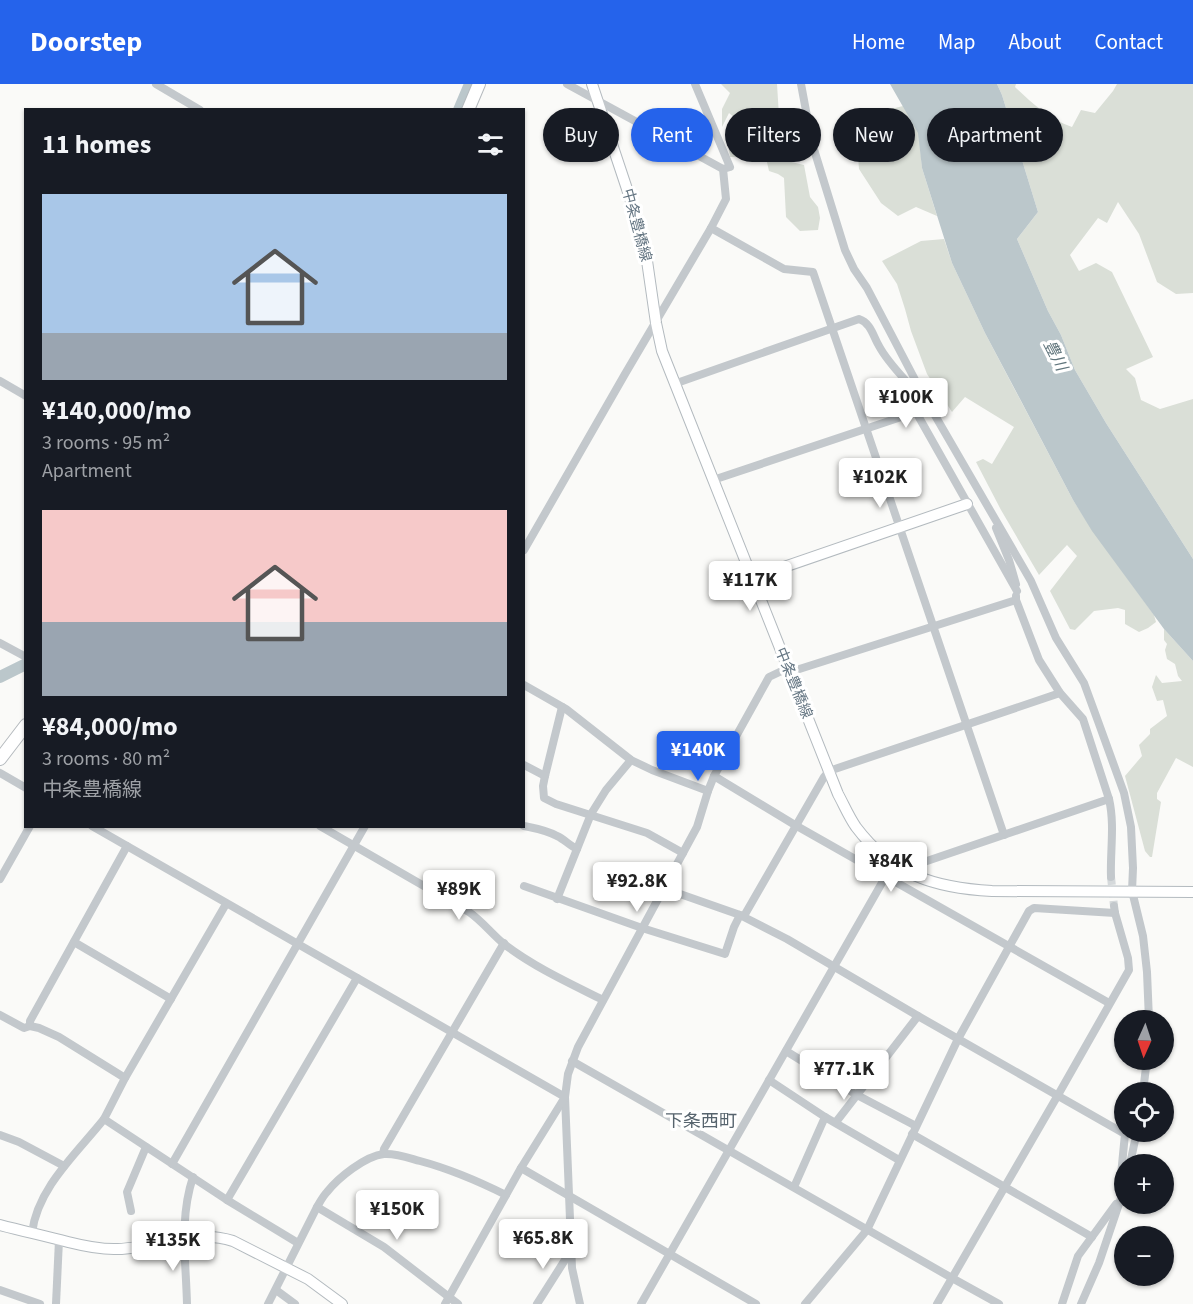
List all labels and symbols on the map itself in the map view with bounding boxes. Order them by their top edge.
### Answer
street label: 中条豊橋線 [617,186,656,264]
water label: 豊川 [1038,336,1073,376]
pin: ¥100K [864,378,948,429]
pin: ¥102K [838,458,922,509]
pin: ¥117K [708,561,792,612]
street label: 中条豊橋線 [770,644,817,722]
pin: ¥140K [656,731,740,782]
pin: ¥84K [855,842,927,893]
pin: ¥92.8K [588,862,686,913]
pin: ¥89K [423,870,495,921]
north arrow [1114,1010,1174,1070]
pin: ¥77.1K [795,1050,893,1101]
district label: 下条西町 [665,1109,737,1134]
pin: ¥150K [355,1190,439,1241]
pin: ¥65.8K [494,1219,592,1270]
pin: ¥135K [131,1221,215,1272]

